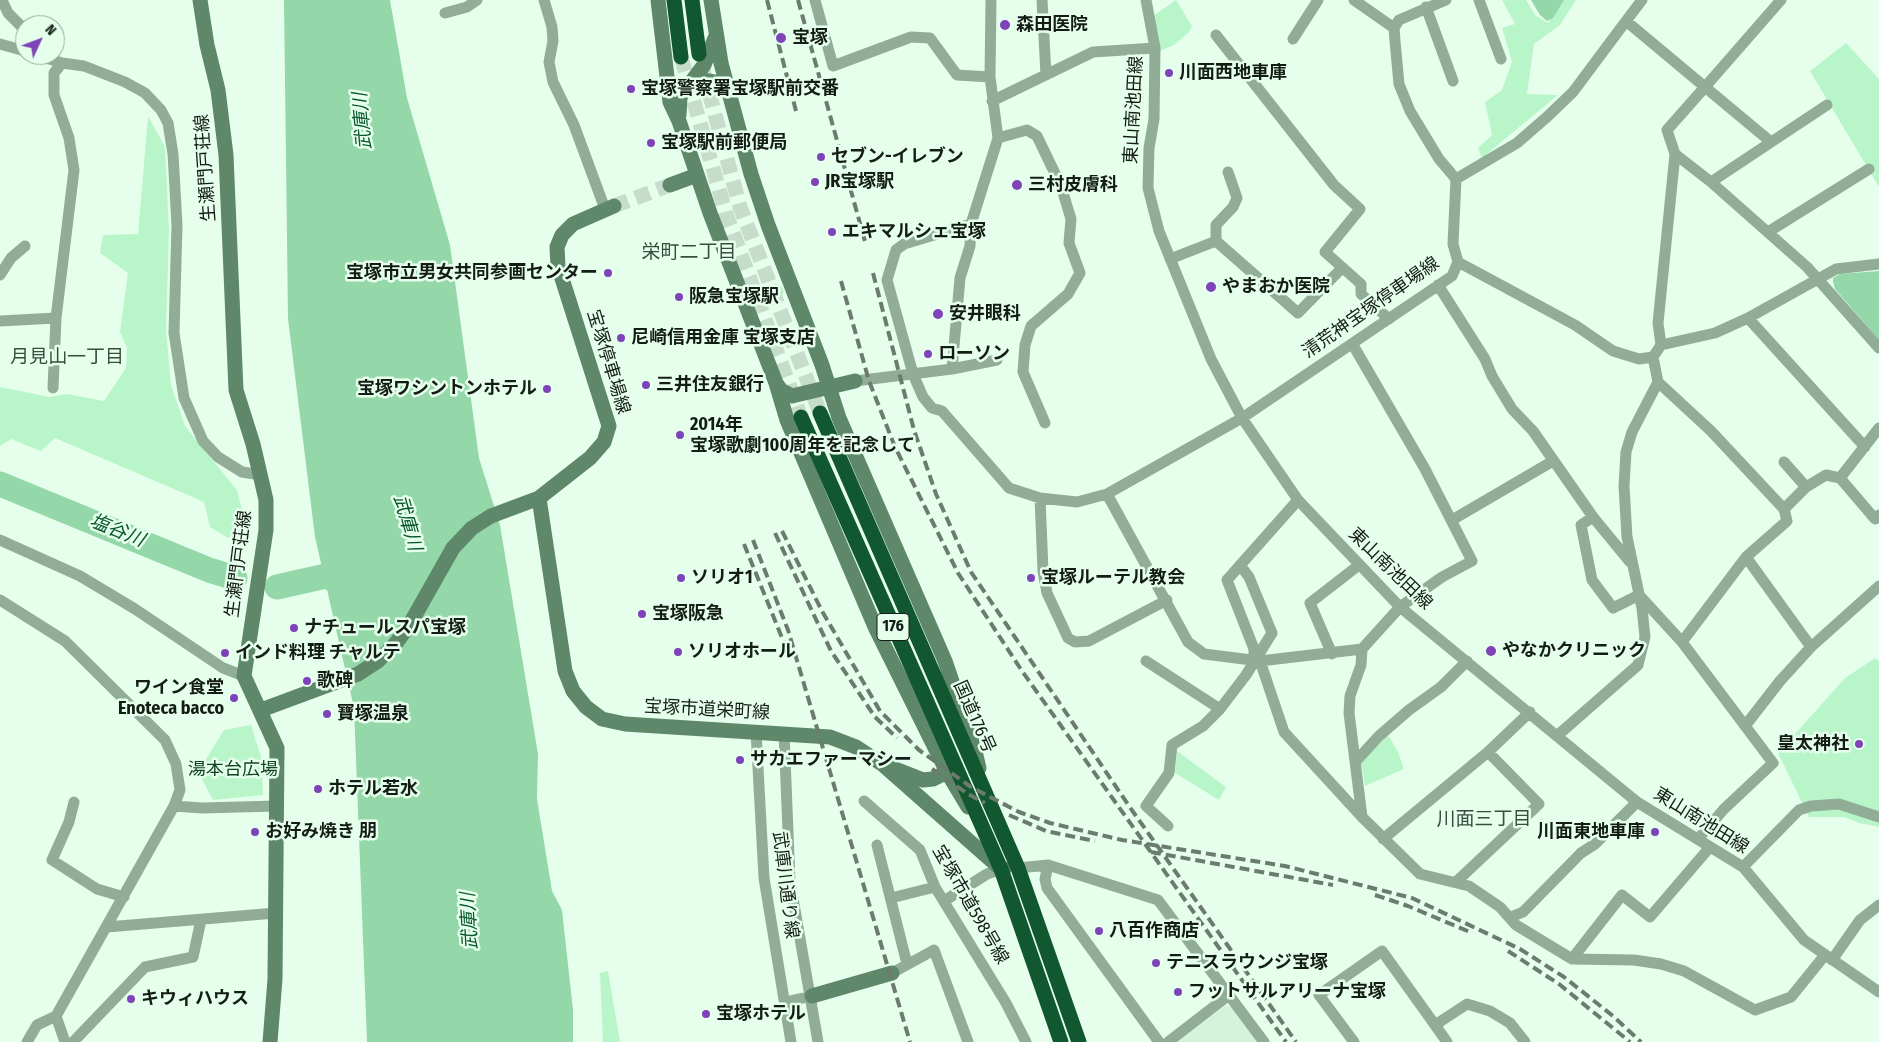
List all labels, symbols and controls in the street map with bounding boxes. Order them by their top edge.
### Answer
place label: 森田医院 [1016,14,1088,36]
north arrow [15,15,65,65]
marker: 森田医院 [998,18,1012,32]
text: N [42,21,60,39]
place label: 宝塚 [792,27,828,49]
marker: 宝塚 [774,31,788,45]
street label: 東山南池田線 [1120,56,1148,164]
place label: 川面西地車庫 [1179,62,1287,84]
marker: 川面西地車庫 [1163,67,1175,79]
place label: 宝塚警察署宝塚駅前交番 [641,78,839,100]
marker: 宝塚警察署宝塚駅前交番 [625,83,637,95]
water label: 武庫川 [349,92,377,150]
street label: 生瀬門戸荘線 [191,113,221,223]
place label: 宝塚駅前郵便局 [661,132,787,154]
marker: 宝塚駅前郵便局 [645,137,657,149]
place label: セブン-イレブン [831,146,964,168]
marker: セブン-イレブン [815,151,827,163]
place label: JR宝塚駅 [825,171,894,193]
place label: 三村皮膚科 [1028,174,1118,196]
marker: JR宝塚駅 [809,176,821,188]
marker: 三村皮膚科 [1010,178,1024,192]
place label: エキマルシェ宝塚 [842,221,986,243]
marker: エキマルシェ宝塚 [826,226,838,238]
district label: 栄町二丁目 [642,242,736,264]
street label: 清荒神宝塚停車場線 [1298,253,1444,363]
place label: 宝塚市立男女共同参画センター [346,262,598,284]
marker: 宝塚市立男女共同参画センター [602,267,614,279]
place label: やまおか医院 [1222,276,1330,298]
marker: やまおか医院 [1204,280,1218,294]
place label: 阪急宝塚駅 [689,286,779,308]
marker: 阪急宝塚駅 [673,291,685,303]
place label: 安井眼科 [949,303,1021,325]
street label: 宝塚停車場線 [582,307,634,417]
marker: 安井眼科 [931,307,945,321]
place label: 尼崎信用金庫 宝塚支店 [631,327,815,349]
marker: 尼崎信用金庫 宝塚支店 [615,332,627,344]
place label: ローソン [938,343,1010,365]
district label: 月見山一丁目 [10,347,124,369]
marker: ローソン [922,348,934,360]
place label: 三井住友銀行 [656,374,764,396]
place label: 宝塚ワシントンホテル [357,378,537,400]
marker: 三井住友銀行 [640,379,652,391]
marker: 宝塚ワシントンホテル [541,383,553,395]
place label: 2014年 宝塚歌劇100周年を記念して [690,414,915,456]
marker: 2014年 宝塚歌劇100周年を記念して [674,429,686,441]
water label: 武庫川 [388,492,426,554]
street label: 生瀬門戸荘線 [222,509,256,619]
water label: 塩谷川 [86,510,148,552]
street label: 東山南池田線 [1344,524,1436,614]
place label: ソリオ1 [691,567,753,589]
place label: 宝塚ルーテル教会 [1041,567,1185,589]
marker: ソリオ1 [675,572,687,584]
marker: 宝塚ルーテル教会 [1025,572,1037,584]
place label: 宝塚阪急 [652,603,724,625]
marker: 宝塚阪急 [636,608,648,620]
road number: 176 [877,614,909,640]
place label: ナチュールスパ宝塚 [304,617,466,639]
marker: ナチュールスパ宝塚 [288,622,300,634]
place label: やなかクリニック [1502,640,1646,662]
place label: ソリオホール [688,641,796,663]
place label: インド料理 チャルテ [235,642,401,664]
marker: やなかクリニック [1484,644,1498,658]
marker: ソリオホール [672,646,684,658]
marker: インド料理 チャルテ [219,647,231,659]
place label: 歌碑 [317,670,353,692]
marker: 歌碑 [301,675,313,687]
place label: ワイン食堂 Enoteca bacco [118,677,224,720]
street label: 国道176号 [949,678,999,756]
marker: ワイン食堂 Enoteca bacco [228,692,240,704]
street label: 宝塚市道栄町線 [644,696,770,724]
place label: 寶塚温泉 [337,703,409,725]
marker: 寶塚温泉 [321,708,333,720]
place label: 皇太神社 [1777,733,1849,755]
marker: 皇太神社 [1853,738,1865,750]
place label: サカエファーマシー [750,749,912,771]
marker: サカエファーマシー [734,754,746,766]
park label: 湯本台広場 [188,759,278,781]
place label: ホテル若水 [328,778,418,800]
marker: ホテル若水 [312,783,324,795]
street label: 東山南池田線 [1649,783,1753,859]
district label: 川面三丁目 [1437,809,1531,831]
place label: お好み焼き 朋 [265,821,377,843]
place label: 川面東地車庫 [1537,821,1645,843]
marker: お好み焼き 朋 [249,826,261,838]
marker: 川面東地車庫 [1649,826,1661,838]
street label: 武庫川通り線 [768,830,802,940]
street label: 宝塚市道598号線 [927,842,1013,968]
water label: 武庫川 [457,892,483,950]
place label: 八百作商店 [1109,920,1199,942]
marker: 八百作商店 [1093,925,1105,937]
place label: テニスラウンジ宝塚 [1166,952,1328,974]
marker: テニスラウンジ宝塚 [1150,957,1162,969]
place label: フットサルアリーナ宝塚 [1188,981,1386,1003]
marker: フットサルアリーナ宝塚 [1172,986,1184,998]
place label: キウィハウス [141,988,249,1010]
marker: キウィハウス [125,993,137,1005]
place label: 宝塚ホテル [716,1003,806,1025]
marker: 宝塚ホテル [700,1008,712,1020]

